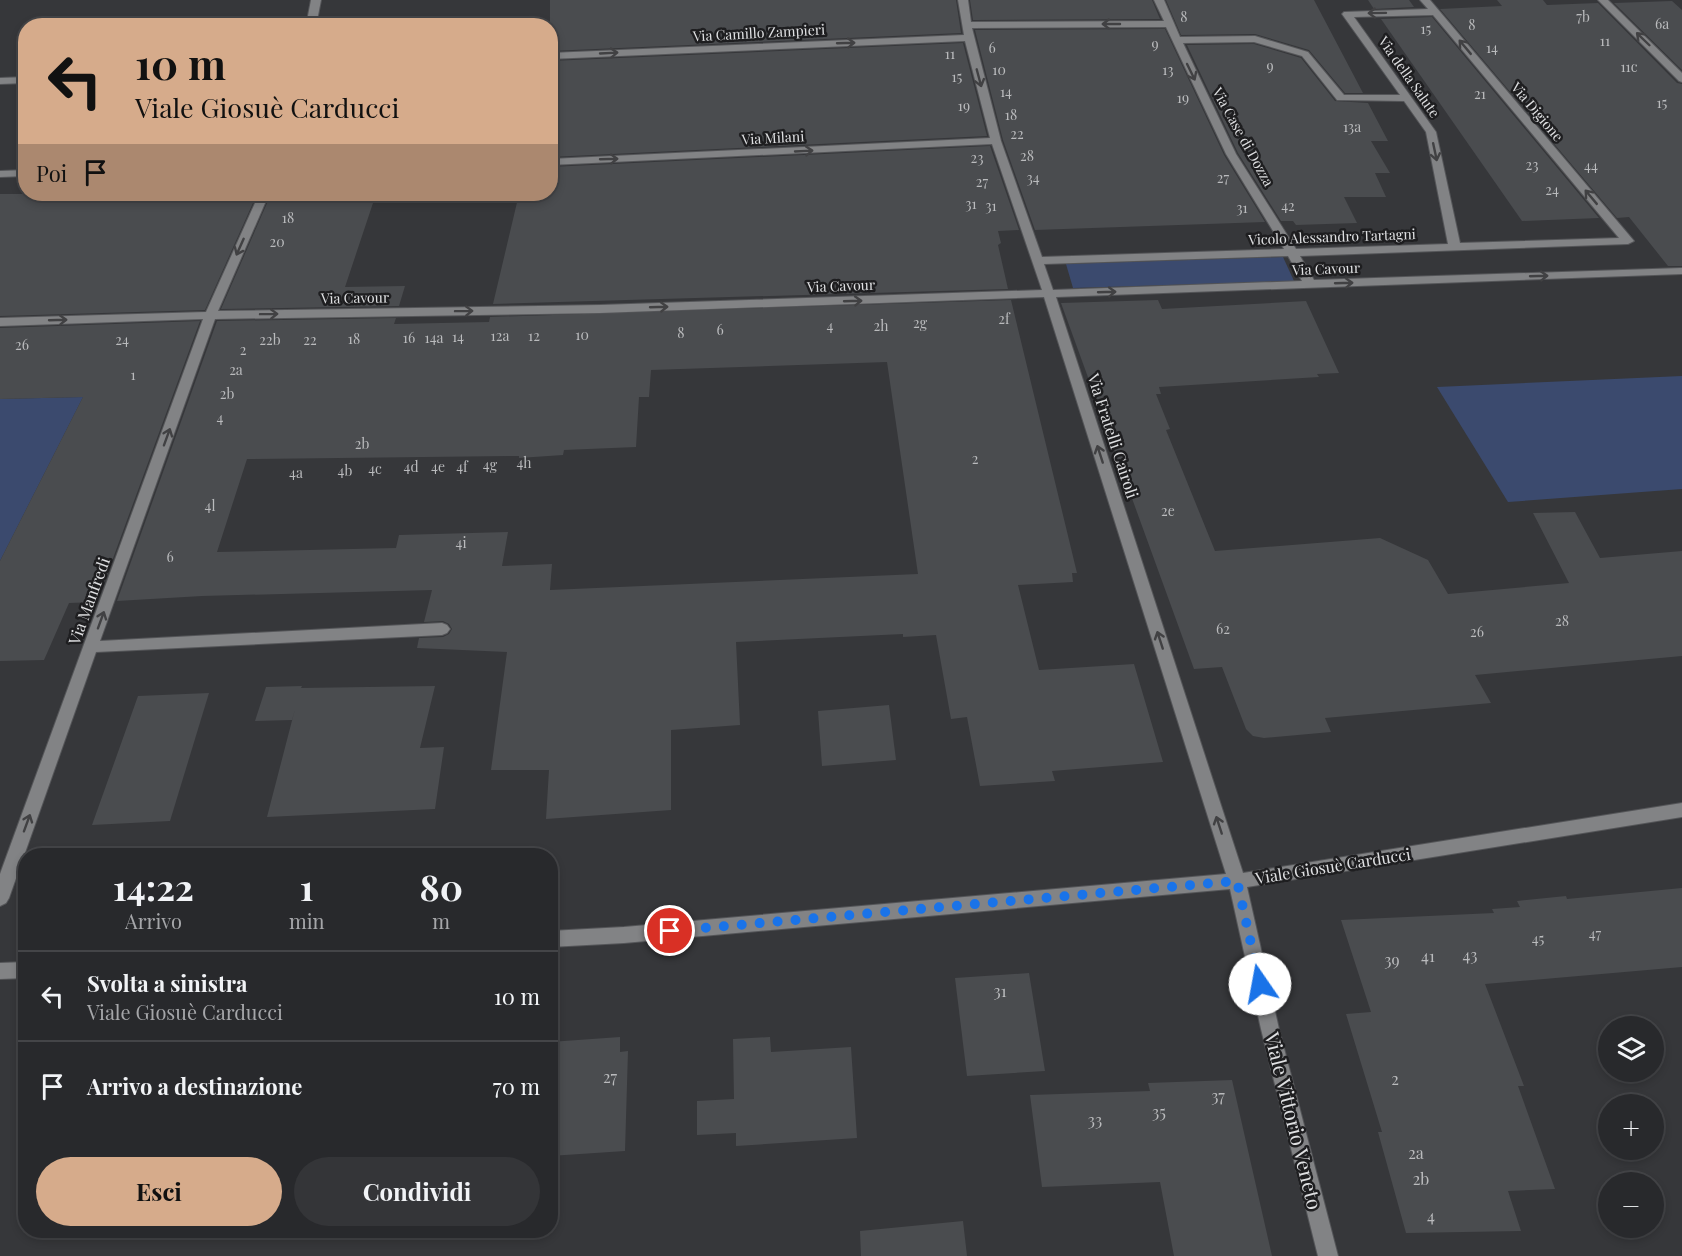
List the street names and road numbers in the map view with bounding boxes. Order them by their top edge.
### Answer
street label: Via Camillo Zampieri [691,20,826,46]
street label: Via della Salute [1374,32,1444,121]
street label: Via Digione [1506,77,1568,145]
street label: Via Case di Dozza [1208,83,1278,190]
street label: Via Milani [740,126,805,149]
street label: Vicolo Alessandro Tartagni [1247,224,1416,249]
street label: Via Cavour [1291,258,1361,279]
street label: Via Cavour [806,275,876,296]
street label: Via Cavour [320,287,390,308]
street label: Via Fratelli Cairoli [1083,370,1144,501]
street label: Via Manfredi [63,554,114,648]
street label: Viale Giosuè Carducci [1253,843,1412,888]
street label: Viale Vittorio Veneto [1259,1028,1330,1212]

